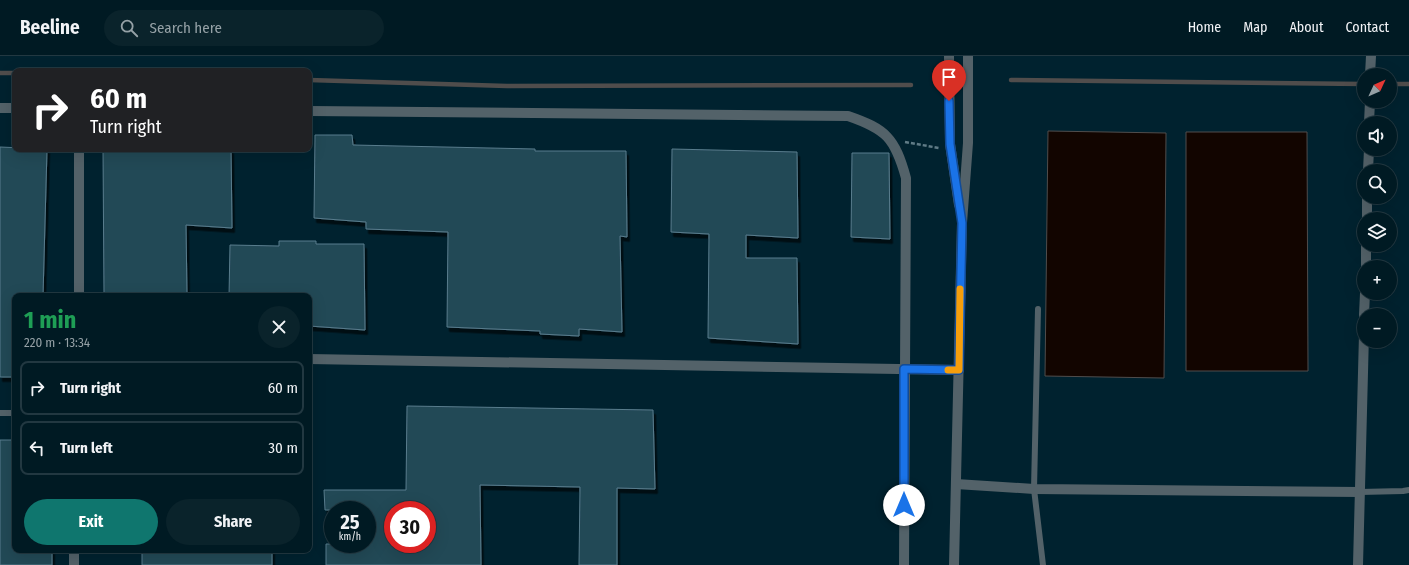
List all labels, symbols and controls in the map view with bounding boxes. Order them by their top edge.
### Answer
search box [104,10,384,46]
text: Beeline [20,16,80,39]
icon: search [118,17,140,39]
text: Search here [150,19,222,37]
text: Home [1188,19,1221,36]
text: Map [1243,19,1267,36]
text: About [1289,19,1324,36]
text: Contact [1346,19,1389,36]
pin [932,60,966,101]
icon: arrive [938,66,960,88]
north arrow [1357,68,1397,108]
map controls [1357,68,1397,348]
text: 60 m [90,82,147,115]
icon: right [24,84,76,136]
text: Turn right [90,116,162,138]
button: sound [1357,116,1397,156]
button: search [1357,164,1397,204]
button: layers [1357,212,1397,252]
button: + [1357,260,1397,300]
text: 1 min [24,306,76,334]
button: close [258,306,300,348]
button: − [1357,308,1397,348]
text: 220 m · 13:34 [24,335,90,350]
icon: right [26,377,48,399]
text: Turn right [60,379,121,397]
text: 60 m [268,379,298,397]
icon: left [26,437,48,459]
text: Turn left [60,439,113,457]
text: 30 m [268,439,298,457]
position arrow [883,484,925,526]
button: Exit [24,499,158,545]
button: Share [166,499,300,545]
speed limit sign: 30 [384,501,436,553]
text: 25 [340,510,360,534]
text: km/h [339,531,361,543]

